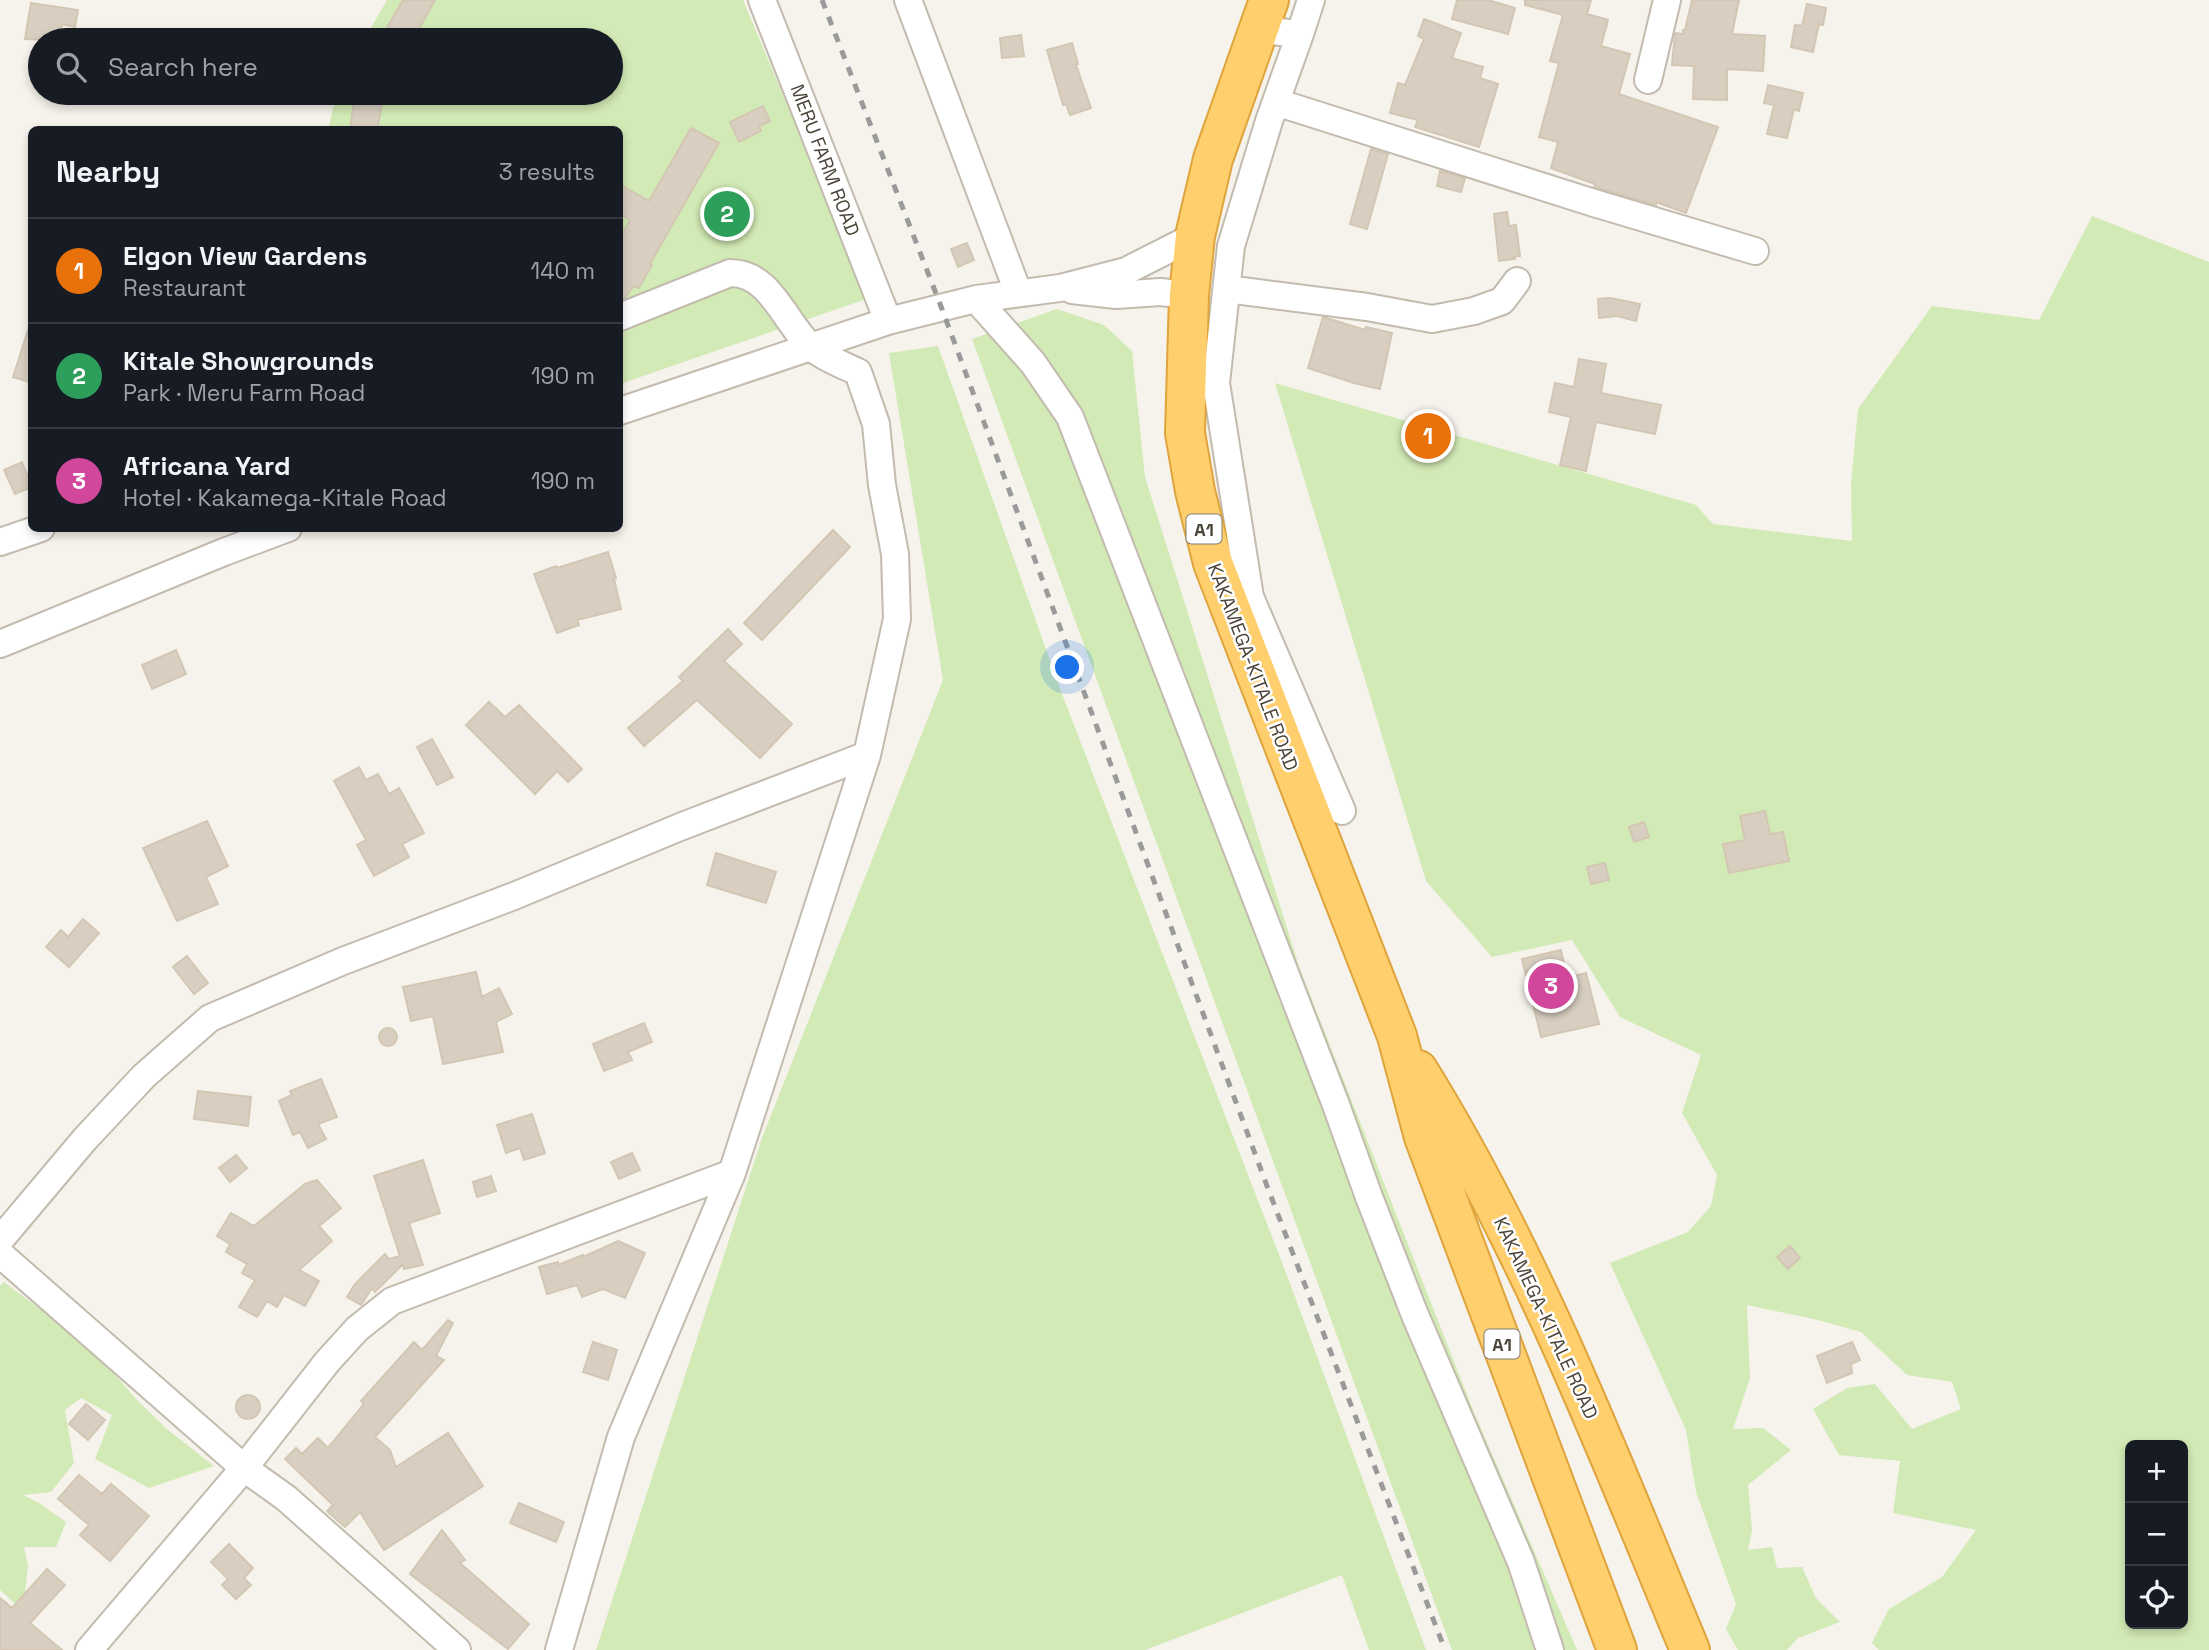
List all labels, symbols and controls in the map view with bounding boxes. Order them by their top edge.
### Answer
search box [28,28,623,105]
icon: search [52,48,90,86]
text: Search here [108,50,258,84]
street label: MERU FARM ROAD [785,81,865,239]
text: Nearby [56,152,160,191]
text: 3 results [499,157,595,187]
pin: 2 [704,188,750,240]
text: Elgon View Gardens [123,239,367,273]
text: 1 [74,256,84,286]
text: 140 m [531,256,595,286]
text: Restaurant [123,273,246,303]
text: Kitale Showgrounds [123,344,374,378]
text: 2 [72,361,86,391]
text: 190 m [531,361,595,391]
text: Park · Meru Farm Road [123,378,365,408]
pin: 1 [1405,410,1451,462]
text: Africana Yard [123,449,291,483]
text: 3 [72,466,86,496]
text: 190 m [531,466,595,496]
text: Hotel · Kakamega-Kitale Road [123,483,447,513]
road number: A1 [1186,514,1222,544]
street label: KAKAMEGA-KITALE ROAD [1202,560,1304,774]
your location [1050,650,1084,684]
pin: 3 [1528,960,1574,1012]
street label: KAKAMEGA-KITALE ROAD [1488,1213,1604,1423]
road number: A1 [1484,1330,1520,1358]
map controls [2125,1440,2188,1629]
button: + [2125,1440,2188,1503]
button: − [2125,1503,2188,1566]
button: locate [2125,1566,2188,1629]

